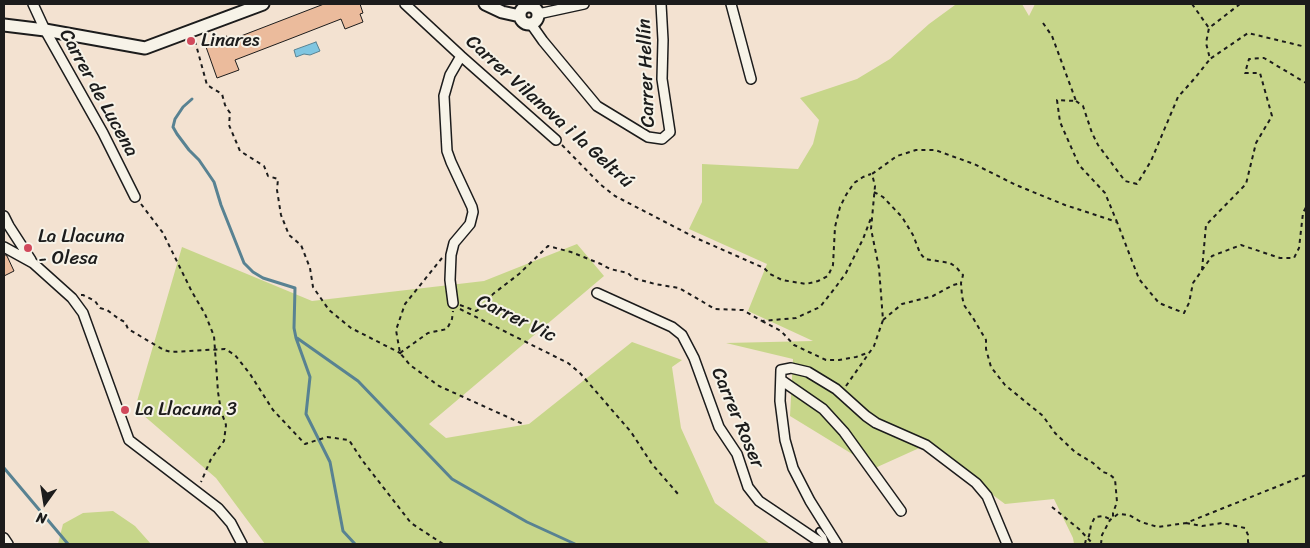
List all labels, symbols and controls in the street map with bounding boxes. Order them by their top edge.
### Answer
street label: Carrer Hellín [634,18,660,128]
street label: Carrer de Lucena [54,25,142,161]
place label: Linares [201,30,260,52]
street label: Carrer Vilanova i la Geltrú [461,31,637,193]
marker: Linares [185,35,197,47]
place label: La Llacuna - Olesa [38,226,125,270]
marker: La Llacuna - Olesa [22,242,34,254]
street label: Carrer Vic [473,290,559,348]
street label: Carrer Roser [706,364,768,472]
place label: La Llacuna 3 [135,399,237,421]
marker: La Llacuna 3 [119,404,131,416]
north arrow [20,478,70,528]
text: N [34,505,49,531]

